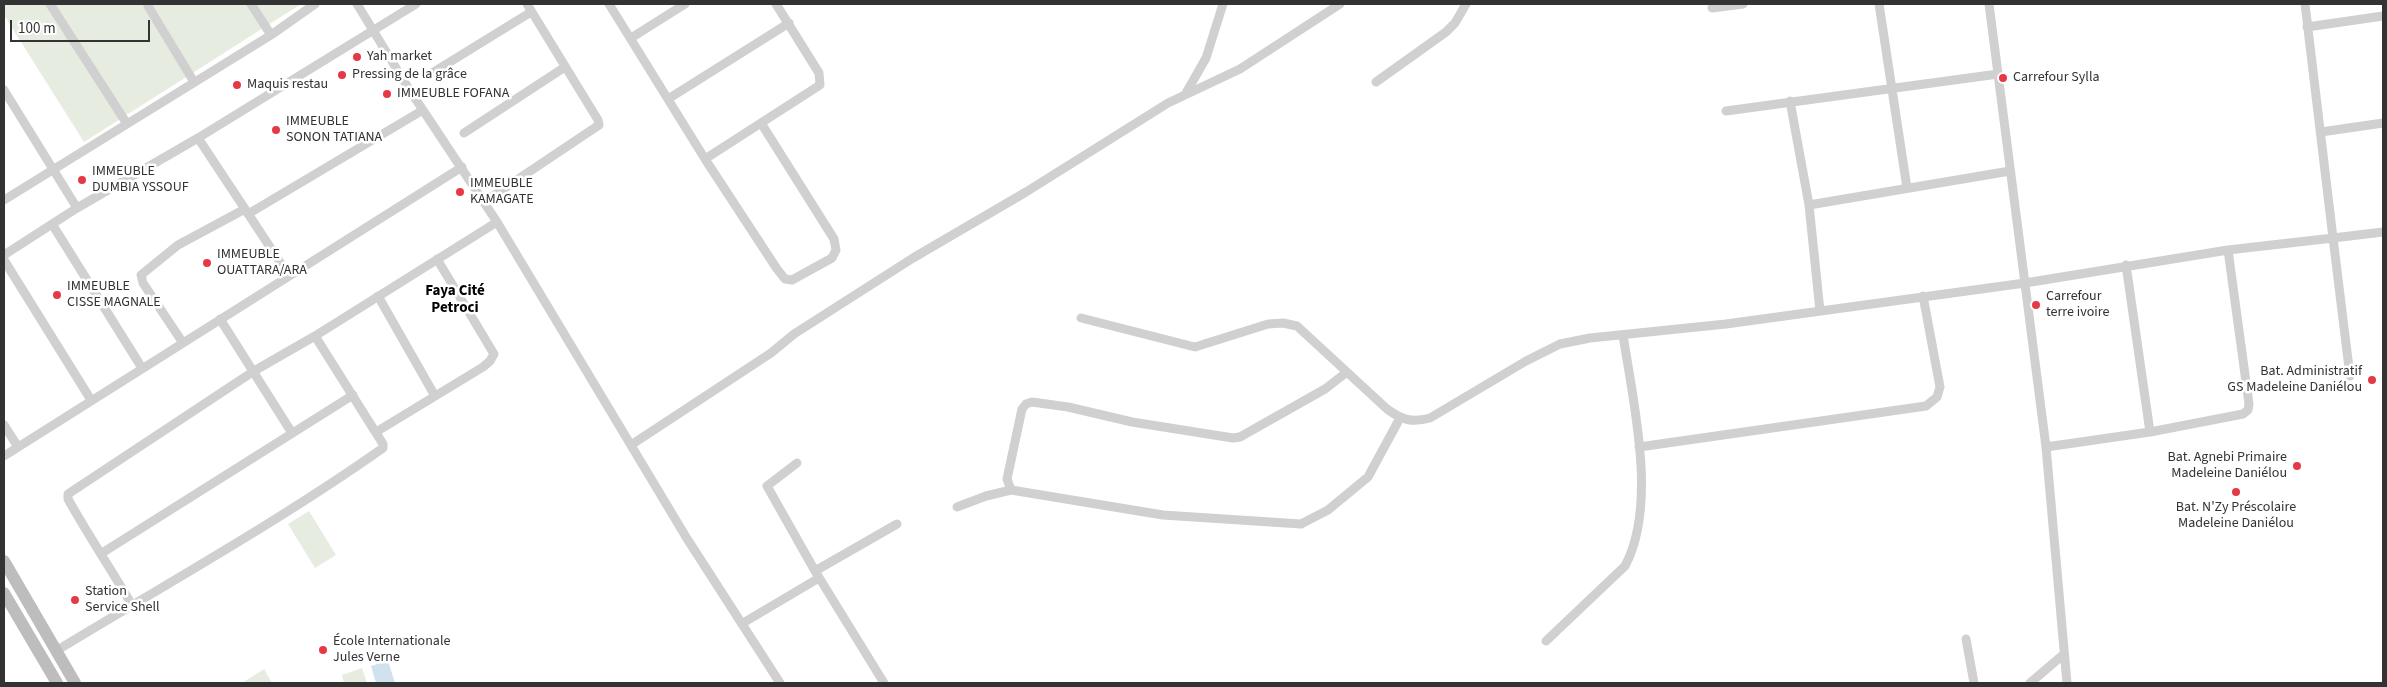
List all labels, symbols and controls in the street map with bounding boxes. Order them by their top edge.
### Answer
scale bar [12,10,152,42]
text: 100 m [18,18,56,39]
place label: Yah market [367,49,432,65]
marker: Yah market [351,51,363,63]
place label: Pressing de la grâce [352,67,467,83]
marker: Pressing de la grâce [336,69,348,81]
place label: Carrefour Sylla [2013,70,2100,86]
marker: Carrefour Sylla [1997,72,2009,84]
place label: Maquis restau [247,77,328,93]
marker: Maquis restau [231,79,243,91]
place label: IMMEUBLE FOFANA [397,86,509,102]
marker: IMMEUBLE FOFANA [381,88,393,100]
place label: IMMEUBLE SONON TATIANA [286,114,382,146]
marker: IMMEUBLE SONON TATIANA [270,124,282,136]
place label: IMMEUBLE DUMBIA YSSOUF [92,164,189,196]
marker: IMMEUBLE DUMBIA YSSOUF [76,174,88,186]
place label: IMMEUBLE KAMAGATE [470,176,534,208]
marker: IMMEUBLE KAMAGATE [454,186,466,198]
place label: IMMEUBLE OUATTARA/ARA [217,247,307,280]
marker: IMMEUBLE OUATTARA/ARA [201,257,213,269]
place label: IMMEUBLE CISSE MAGNALE [67,279,161,312]
district label: Faya Cité Petroci [425,283,485,318]
marker: IMMEUBLE CISSE MAGNALE [51,289,63,301]
place label: Carrefour terre ivoire [2046,289,2109,322]
marker: Carrefour terre ivoire [2030,299,2042,311]
place label: Bat. Administratif GS Madeleine Daniélou [2227,364,2362,397]
marker: Bat. Administratif GS Madeleine Daniélou [2366,374,2378,386]
place label: Bat. Agnebi Primaire Madeleine Daniélou [2168,450,2287,482]
marker: Bat. Agnebi Primaire Madeleine Daniélou [2291,460,2303,472]
marker: Bat. N'Zy Préscolaire Madeleine Daniélou [2230,486,2242,498]
place label: Bat. N'Zy Préscolaire Madeleine Daniélou [2176,500,2296,532]
place label: Station Service Shell [85,584,160,616]
marker: Station Service Shell [69,594,81,606]
place label: École Internationale Jules Verne [333,634,450,666]
marker: École Internationale Jules Verne [317,644,329,656]

